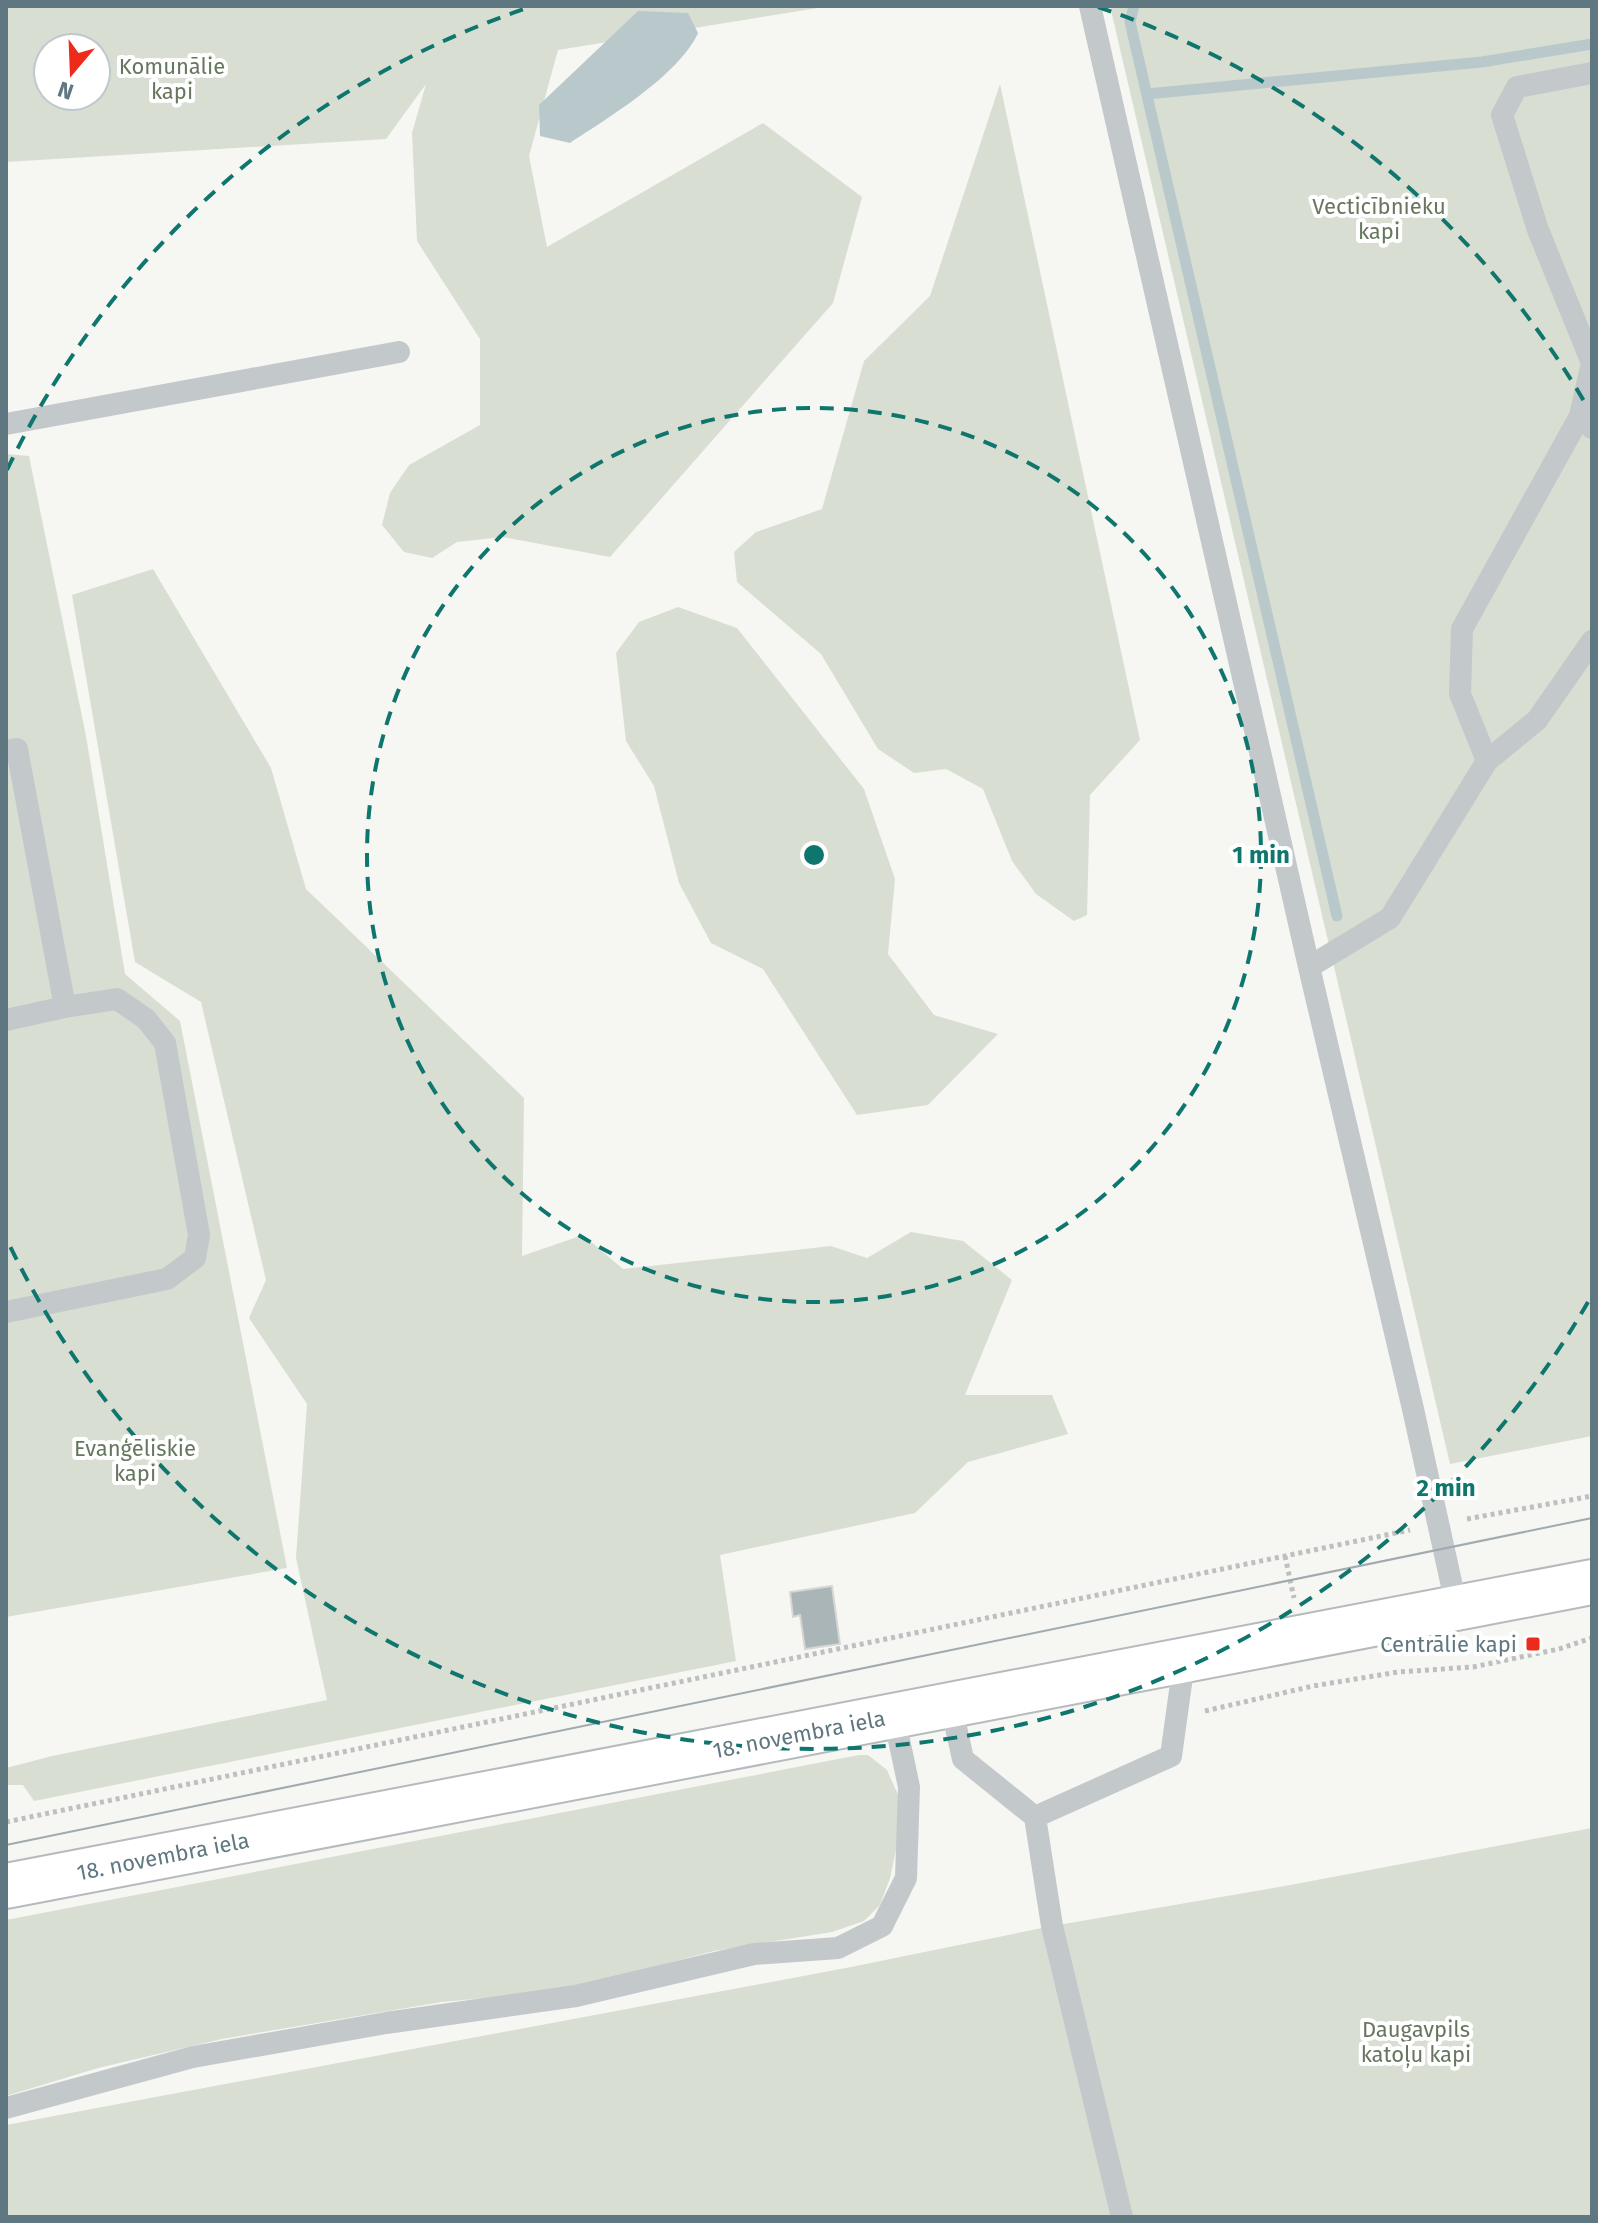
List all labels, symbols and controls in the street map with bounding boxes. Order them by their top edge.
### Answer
north arrow [32,32,112,112]
park label: Komunālie kapi [119,53,225,105]
text: N [54,75,77,106]
park label: Vecticībnieku kapi [1312,193,1446,245]
centre of rings [800,841,828,869]
text: 1 min [1232,841,1290,869]
park label: Evanģēliskie kapi [74,1435,196,1487]
text: 2 min [1417,1474,1476,1502]
place label: Centrālie kapi [1380,1631,1517,1658]
marker: Centrālie kapi [1524,1635,1542,1653]
street label: 18. novembra iela [711,1705,888,1764]
street label: 18. novembra iela [75,1827,252,1886]
park label: Daugavpils katoļu kapi [1361,2016,1471,2068]

